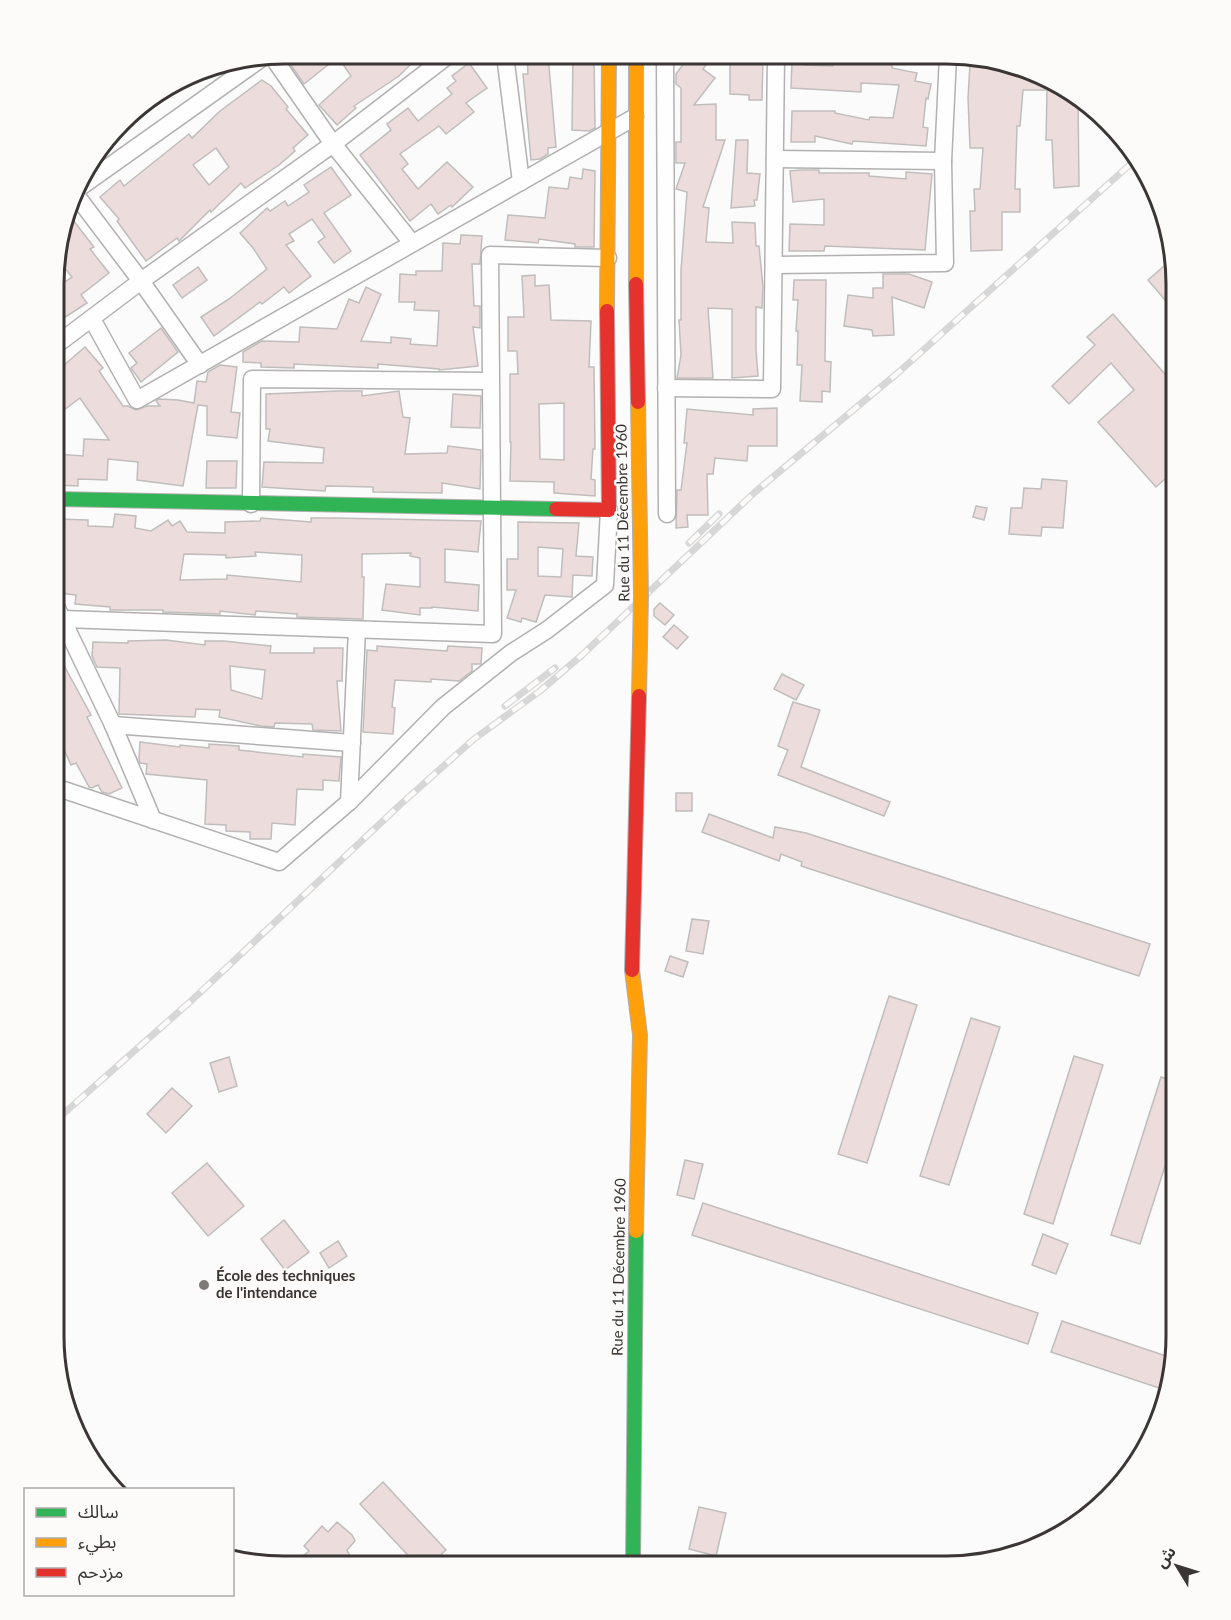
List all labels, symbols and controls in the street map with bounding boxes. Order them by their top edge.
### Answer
street label: Rue du 11 Décembre 1960 [611,424,633,602]
street label: Rue du 11 Décembre 1960 [607,1178,629,1356]
place label: École des techniques de l'intendance [216,1266,356,1301]
marker: École des techniques de l'intendance [197,1278,211,1292]
legend [24,1488,234,1596]
text: سالك [78,1500,119,1522]
text: بطيء [78,1530,116,1555]
north arrow [1147,1536,1207,1596]
text: ش [1151,1542,1180,1572]
text: مزدحم [78,1560,123,1585]

